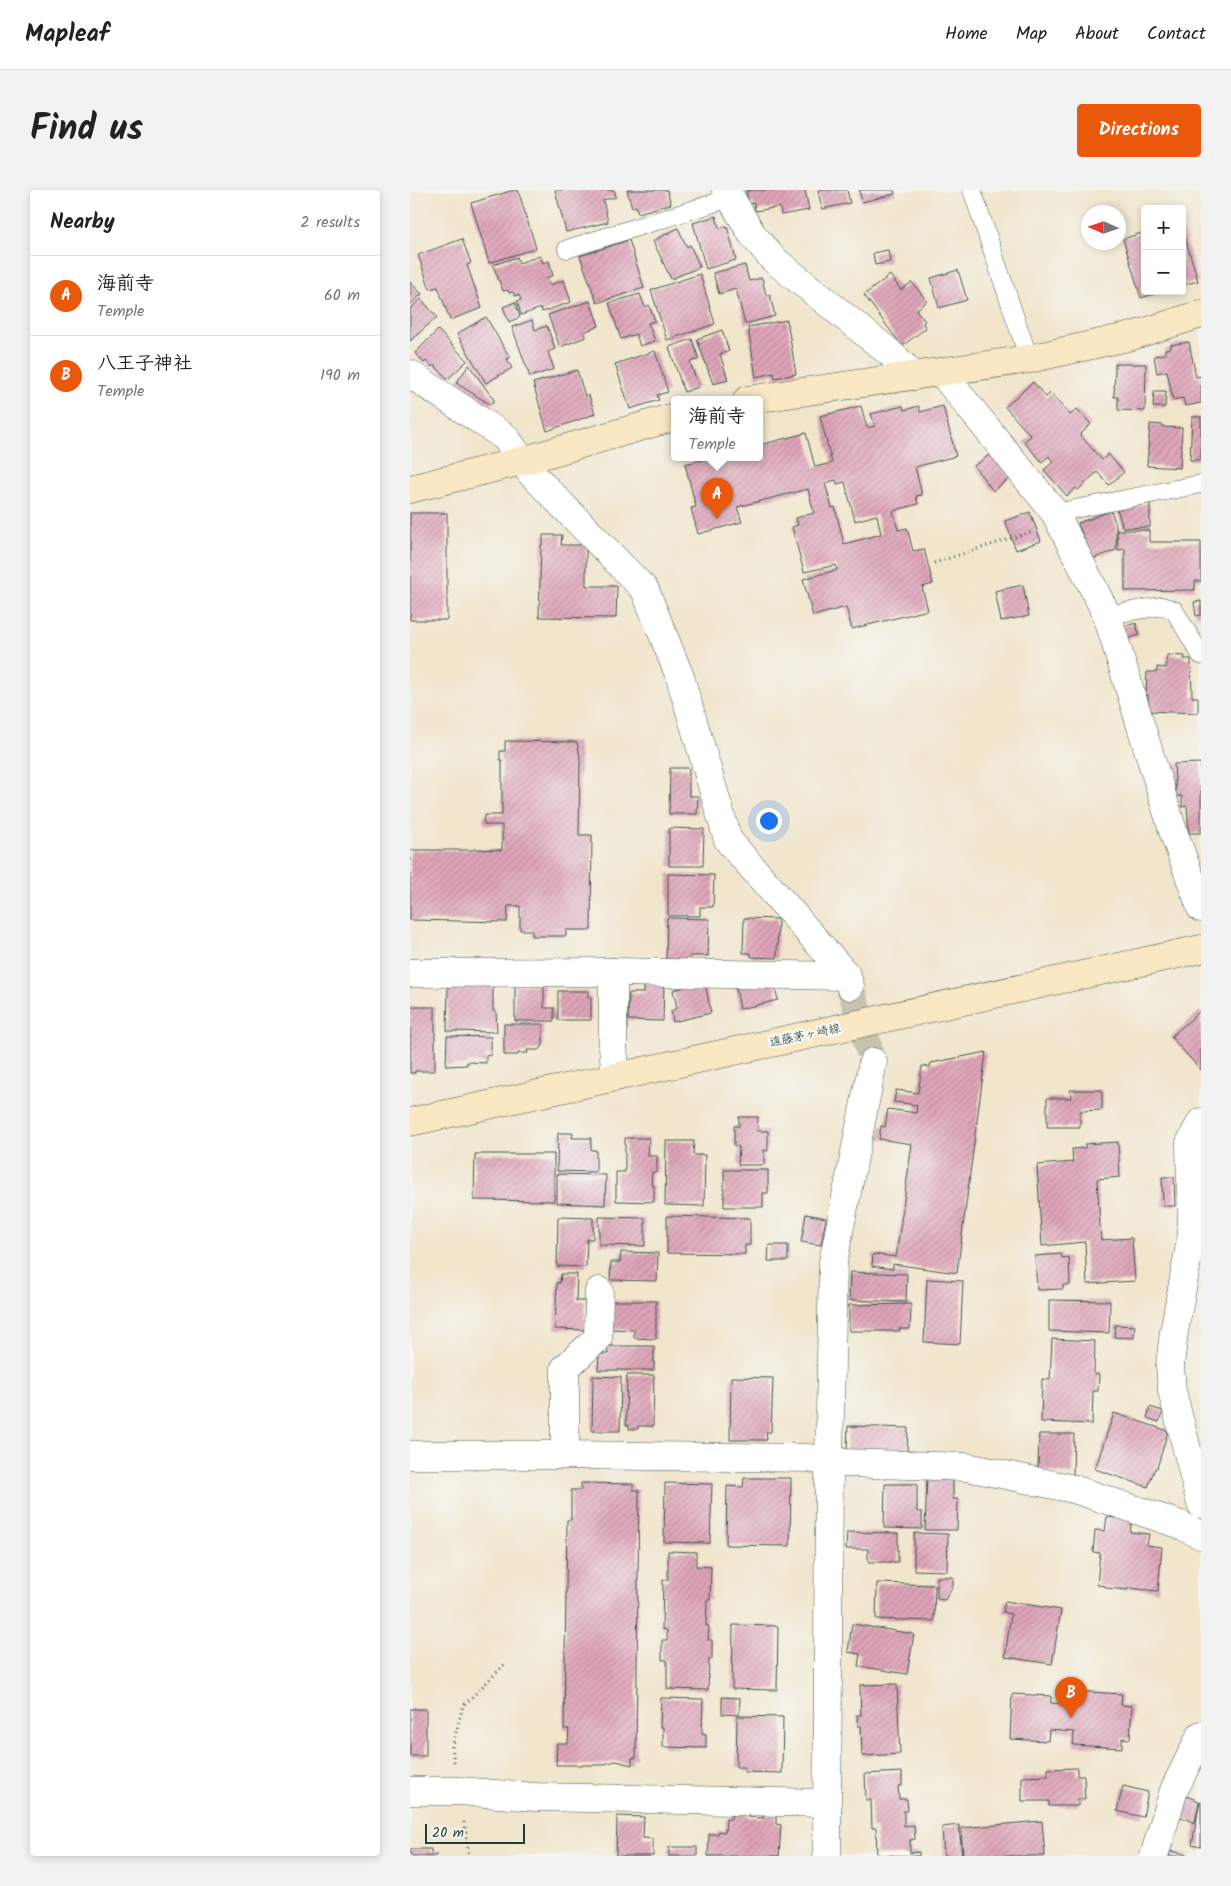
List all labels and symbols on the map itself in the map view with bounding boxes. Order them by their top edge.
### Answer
north arrow [1081,205,1126,250]
pin: A [701,478,733,519]
your location [756,808,782,834]
street label: 遠藤茅ヶ崎線 [768,1019,842,1052]
pin: B [1055,1677,1087,1718]
scale bar [425,1821,525,1844]

